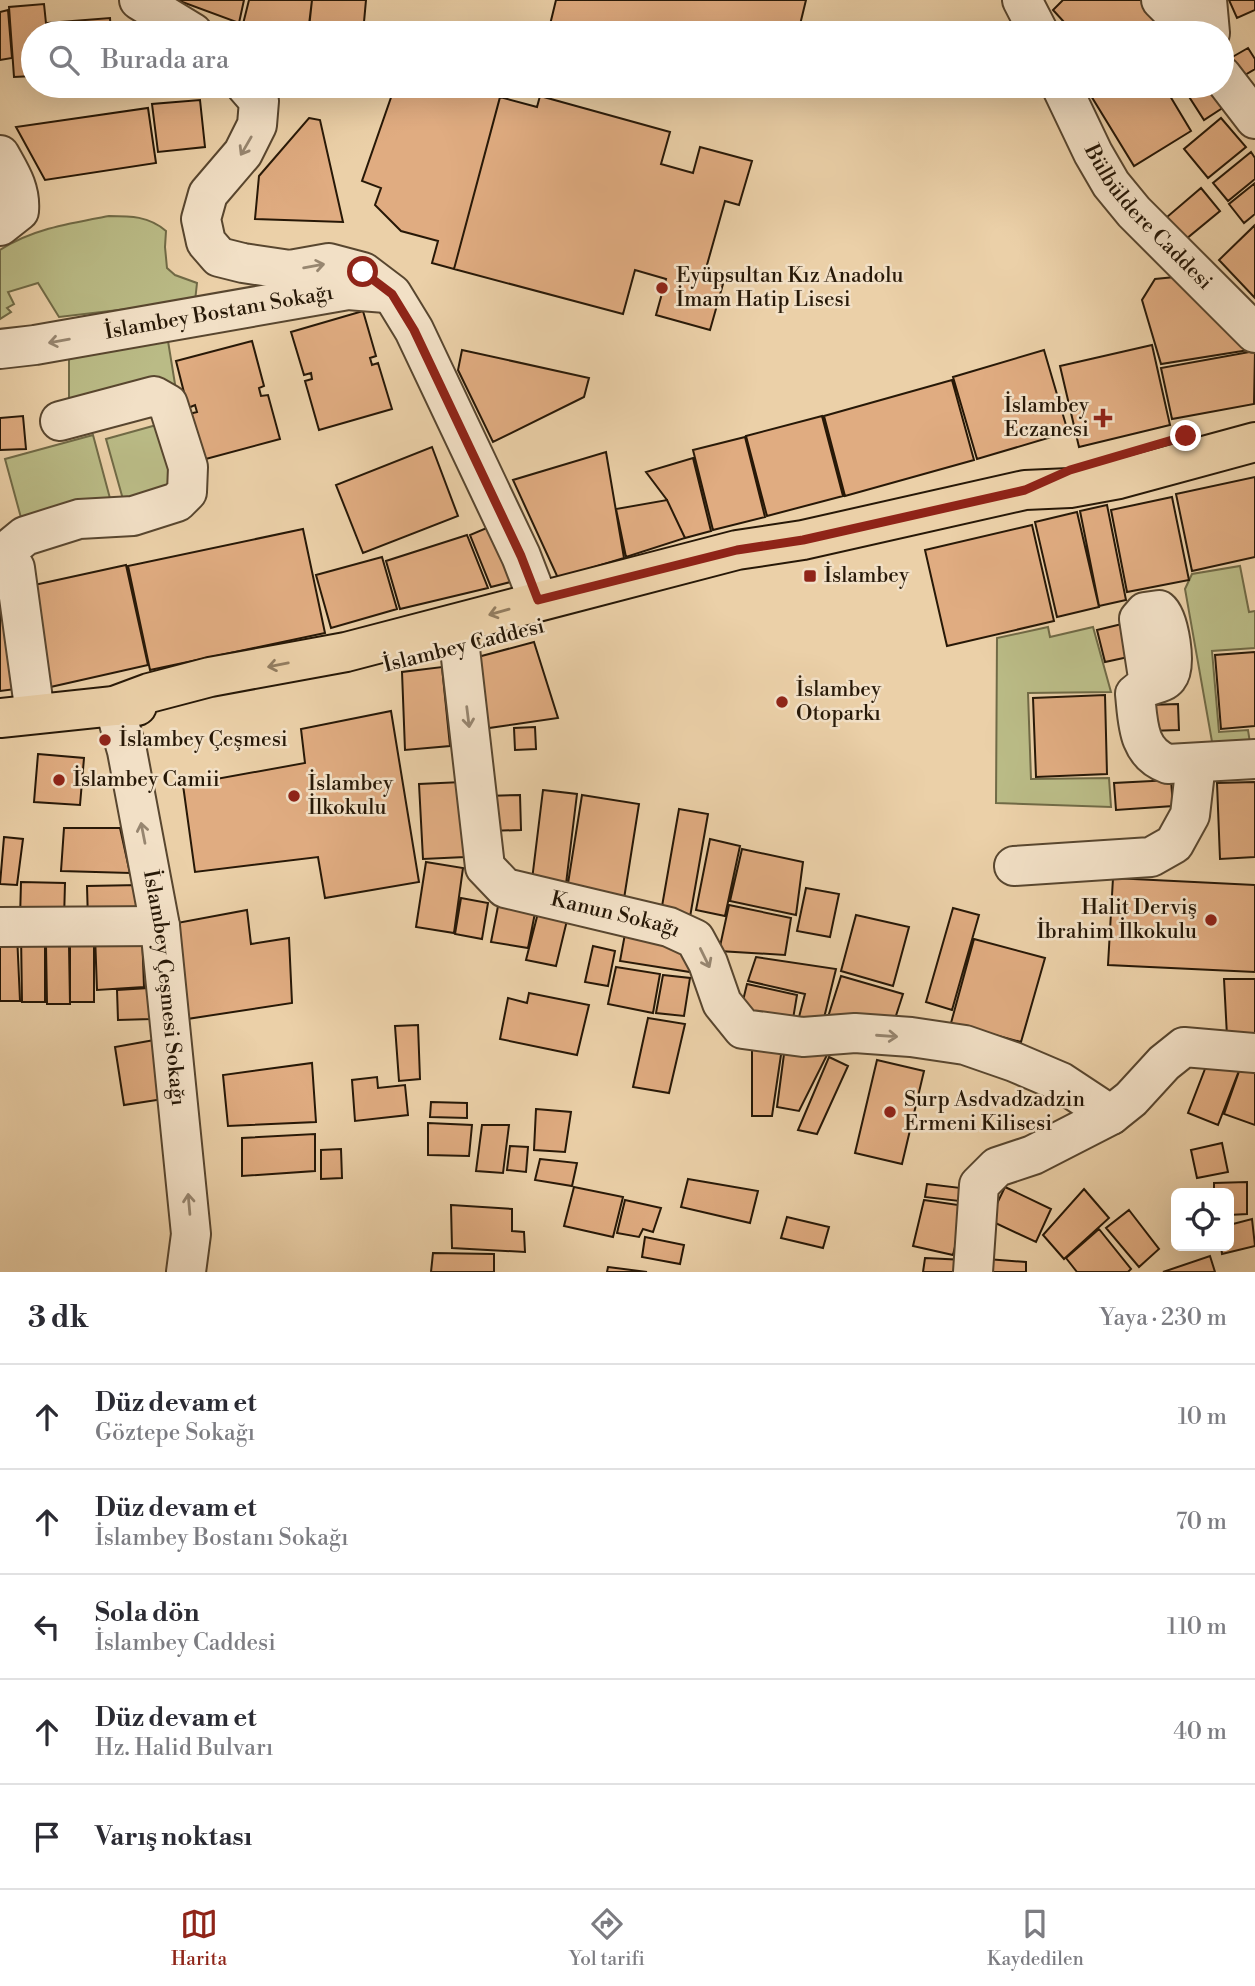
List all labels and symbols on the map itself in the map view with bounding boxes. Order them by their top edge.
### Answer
one-way arrow [239,136,253,156]
street label: Bülbüldere Caddesi [1077,139,1218,296]
route start [347,256,378,287]
one-way arrow [302,259,325,272]
place label: Eyüpsultan Kız Anadolu İmam Hatip Lisesi [676,263,904,313]
street label: İslambey Bostanı Sokağı [102,280,335,346]
marker: Eyüpsultan Kız Anadolu İmam Hatip Lisesi [654,280,670,296]
one-way arrow [48,335,71,348]
place label: İslambey Eczanesi [1004,391,1090,443]
marker: İslambey Eczanesi [1095,410,1111,426]
route end [1170,420,1201,451]
place label: İslambey [824,561,910,589]
marker: İslambey [802,568,818,584]
one-way arrow [488,606,510,619]
street label: İslambey Caddesi [380,611,547,679]
one-way arrow [267,658,290,672]
place label: İslambey Otoparkı [796,675,882,727]
marker: İslambey Otoparkı [774,694,790,710]
one-way arrow [461,705,474,727]
place label: İslambey Çeşmesi [119,725,288,753]
marker: İslambey Çeşmesi [97,732,113,748]
place label: İslambey Camii [73,765,220,793]
place label: İslambey İlkokulu [308,769,394,821]
marker: İslambey Camii [51,772,67,788]
marker: İslambey İlkokulu [286,788,302,804]
one-way arrow [135,822,149,845]
street label: İslambey Çeşmesi Sokağı [137,868,191,1107]
street label: Kanun Sokağı [548,886,685,943]
place label: Halit Derviş İbrahim İlkokulu [1037,895,1197,945]
marker: Halit Derviş İbrahim İlkokulu [1203,912,1219,928]
one-way arrow [698,947,712,968]
one-way arrow [875,1029,898,1042]
place label: Surp Asdvadzadzin Ermeni Kilisesi [904,1087,1086,1137]
marker: Surp Asdvadzadzin Ermeni Kilisesi [882,1104,898,1120]
one-way arrow [182,1194,195,1216]

